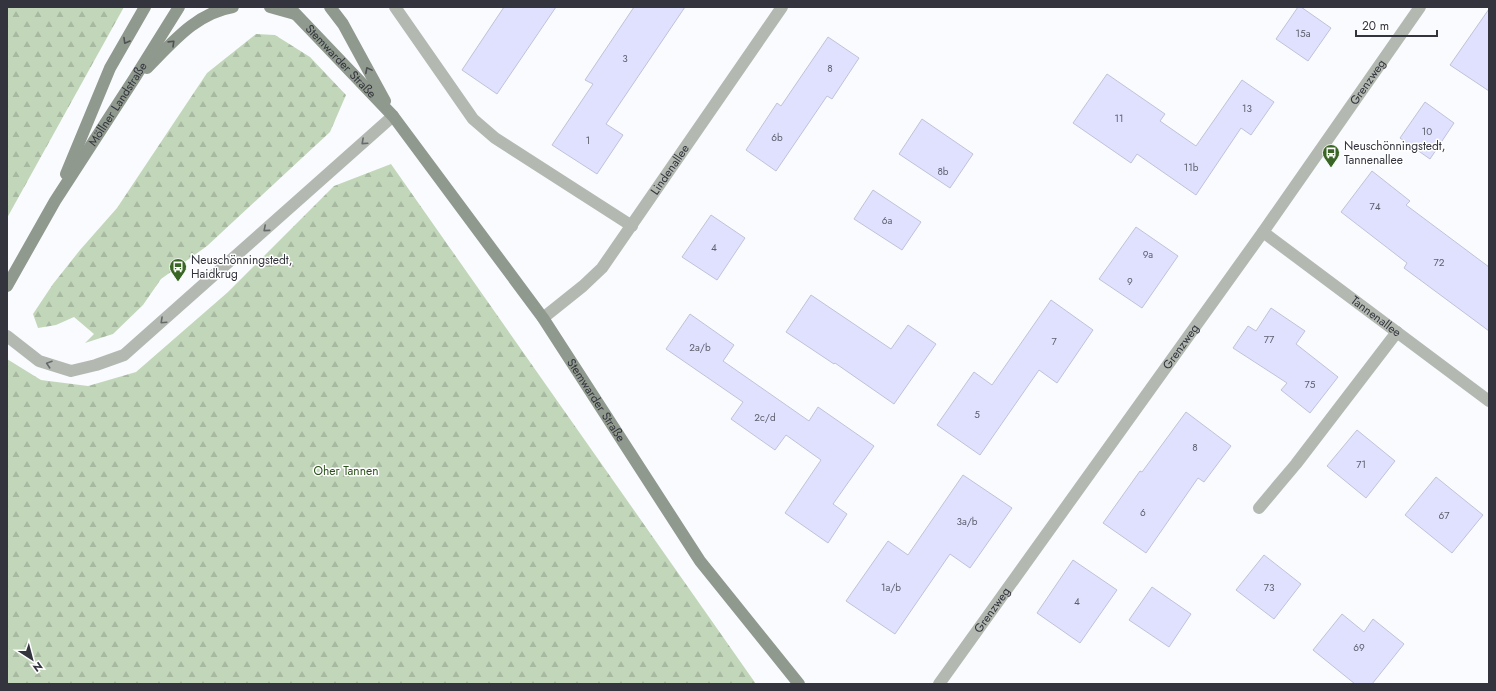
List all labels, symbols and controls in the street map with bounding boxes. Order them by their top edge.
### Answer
scale bar [1356,12,1437,38]
text: 20 m [1362,17,1389,35]
street label: Stemwarder Straße [301,20,380,102]
house number: 15a [1296,26,1311,41]
one-way arrow [123,37,130,44]
one-way arrow [168,41,175,48]
house number: 3 [622,51,628,66]
street label: Grenzweg [1345,55,1390,109]
street label: Möllner Landstraße [84,59,151,150]
house number: 8 [827,61,833,76]
one-way arrow [365,67,372,74]
house number: 13 [1242,101,1253,116]
house number: 11 [1115,111,1124,126]
house number: 10 [1422,124,1432,139]
house number: 6b [771,130,783,145]
house number: 1 [586,133,590,148]
place label: Neuschönningstedt, Tannenallee [1344,137,1445,169]
one-way arrow [361,138,368,145]
street label: Lindenallee [646,141,694,198]
bus stop icon: Neuschönningstedt, Tannenallee [1321,143,1341,168]
house number: 11b [1184,160,1199,175]
house number: 8b [937,164,949,179]
house number: 74 [1369,199,1381,214]
house number: 6a [882,213,892,228]
one-way arrow [264,224,271,231]
house number: 4 [711,240,717,255]
house number: 9a [1143,247,1153,262]
place label: Neuschönningstedt, Haidkrug [191,251,292,283]
house number: 72 [1434,255,1445,270]
bus stop icon: Neuschönningstedt, Haidkrug [168,257,188,282]
house number: 9 [1127,274,1133,289]
street label: Tannenallee [1347,292,1405,341]
one-way arrow [160,316,168,324]
street label: Grenzweg [1158,320,1203,373]
house number: 77 [1264,332,1275,347]
house number: 7 [1051,334,1057,349]
house number: 2a/b [689,340,711,355]
street label: Stemwarder Straße [562,355,630,445]
one-way arrow [46,360,53,369]
house number: 75 [1305,377,1316,392]
house number: 5 [974,407,980,422]
house number: 2c/d [754,410,776,425]
house number: 8 [1192,440,1198,455]
house number: 71 [1356,457,1366,472]
park label: Oher Tannen [314,462,378,480]
house number: 6 [1140,505,1146,520]
house number: 67 [1438,508,1450,523]
house number: 3a/b [956,514,978,529]
house number: 1a/b [881,580,901,595]
house number: 73 [1264,580,1275,595]
street label: Grenzweg [969,583,1015,637]
house number: 4 [1074,594,1080,609]
north arrow [12,639,52,679]
house number: 69 [1353,640,1365,655]
text: N [30,658,46,676]

